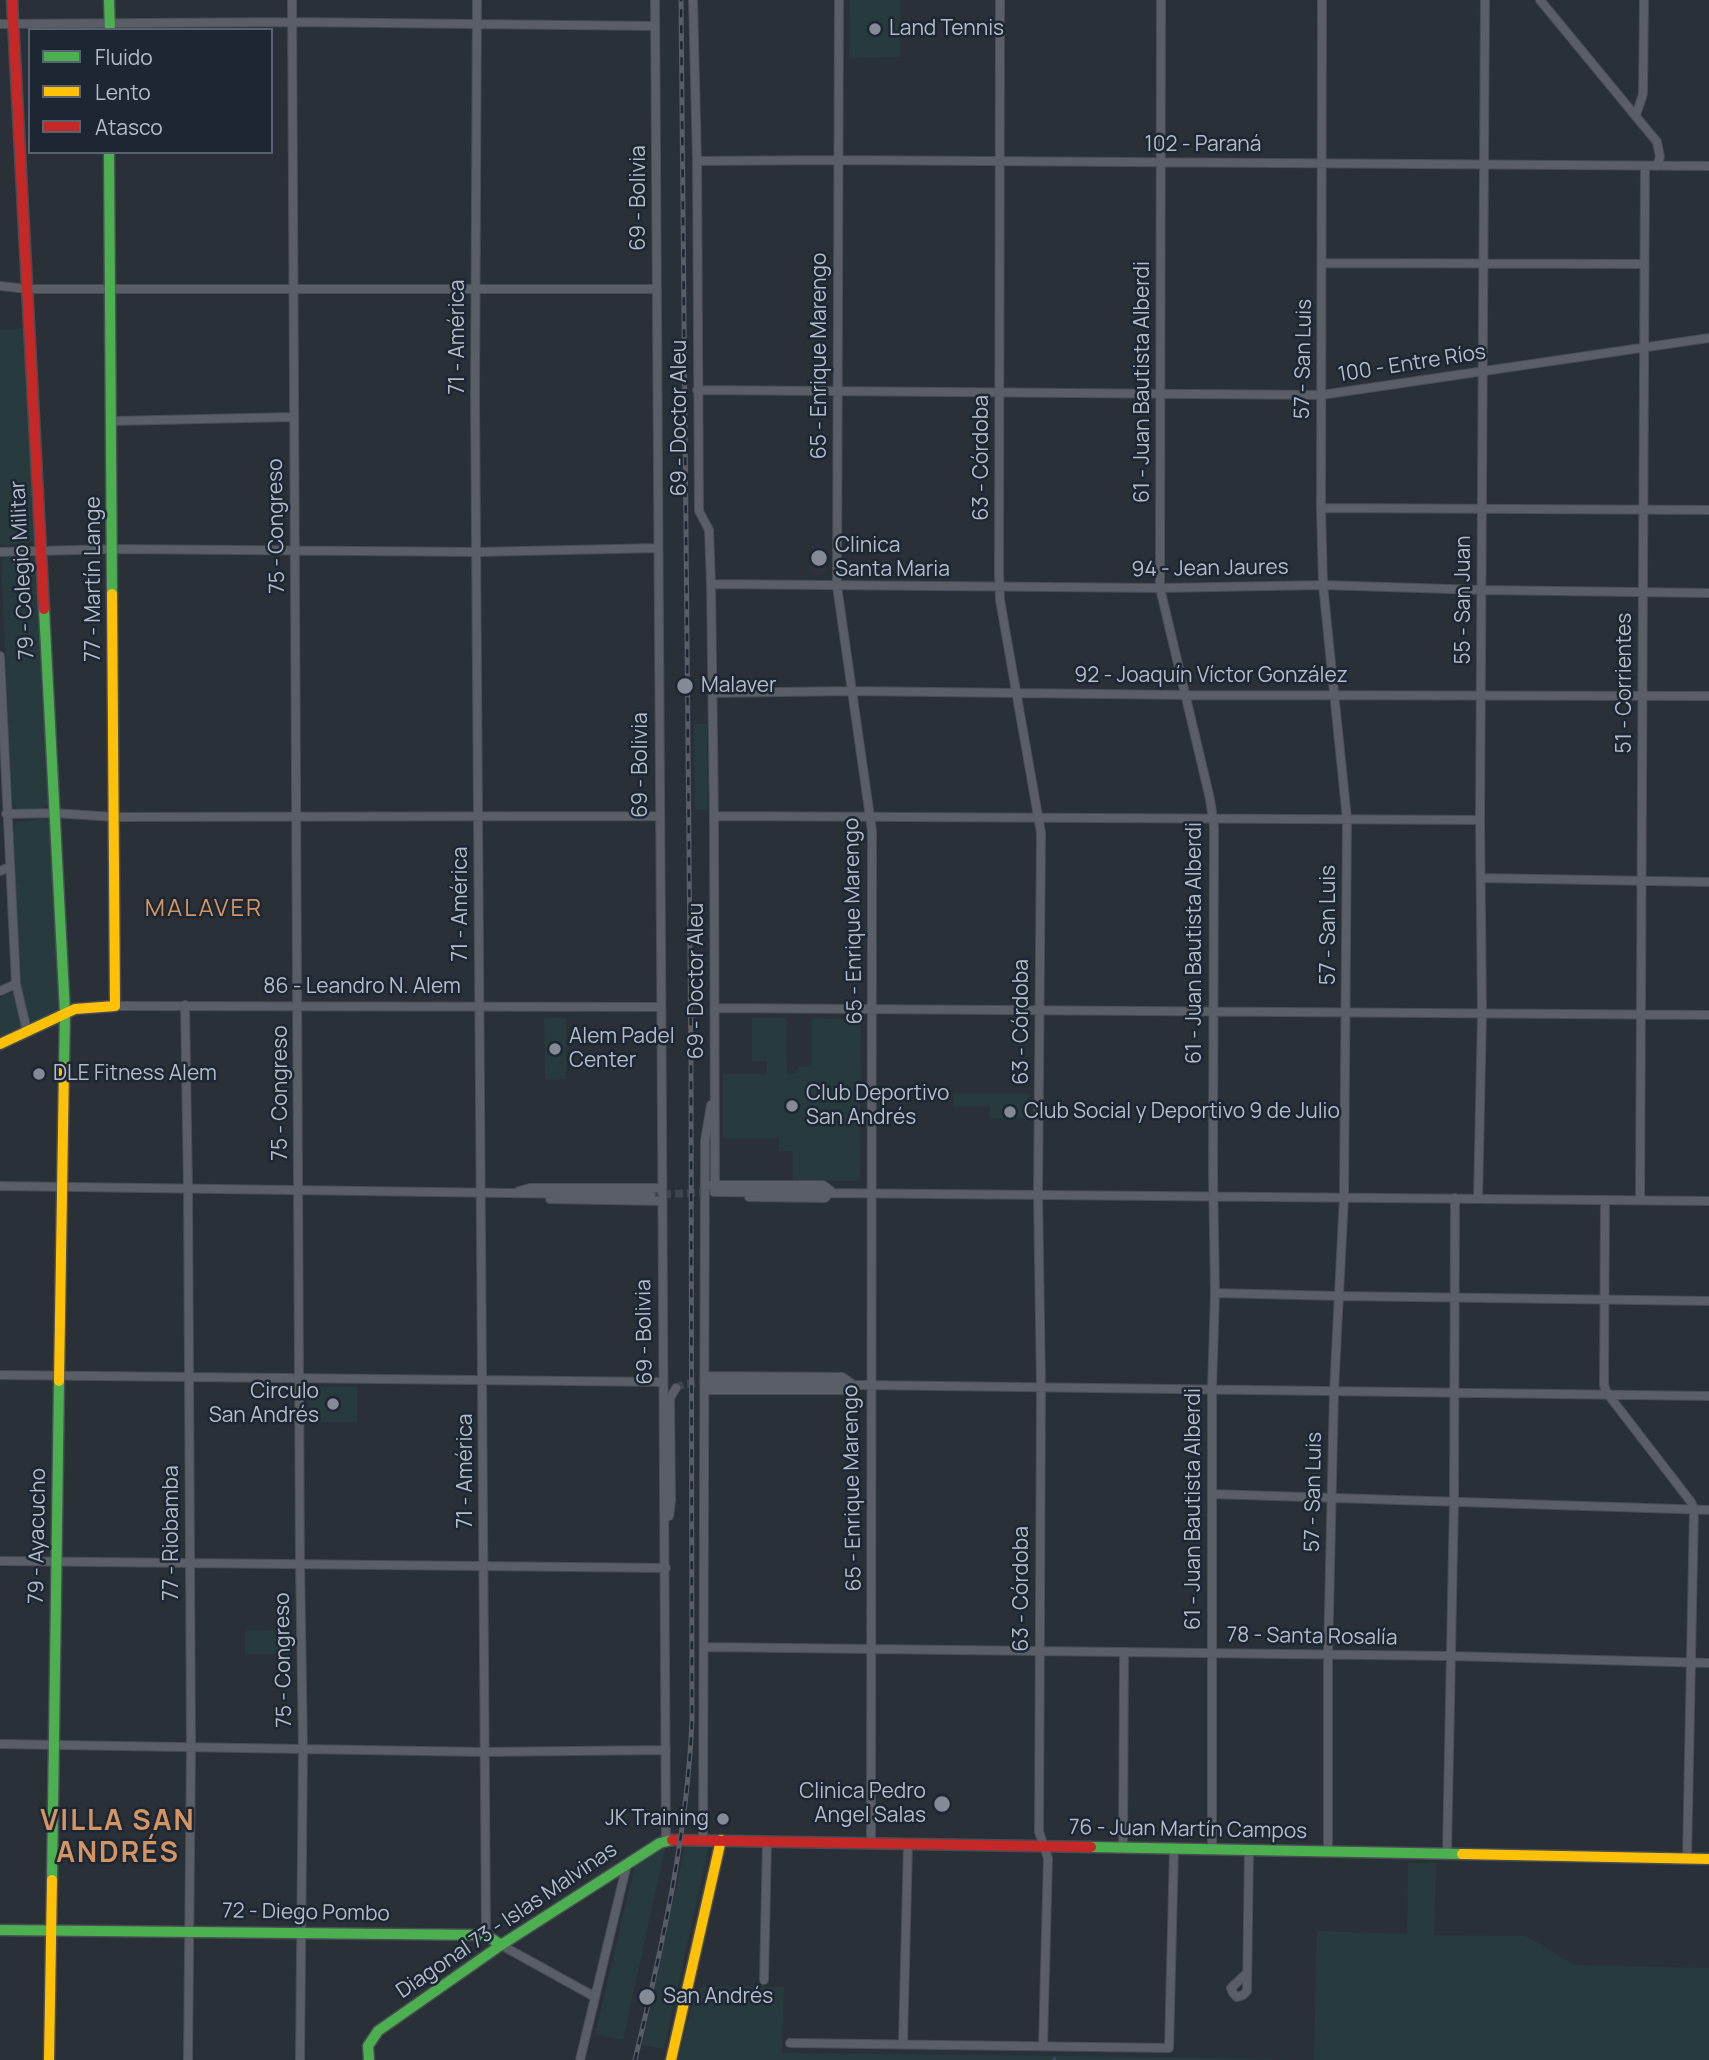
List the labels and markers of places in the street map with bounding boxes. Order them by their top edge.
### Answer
place label: Land Tennis [889,16,1004,42]
marker: Land Tennis [867,21,883,37]
place label: Clinica Santa Maria [835,533,950,583]
marker: Clinica Santa Maria [809,548,829,568]
place label: Malaver [701,673,777,699]
marker: Malaver [675,676,695,696]
place label: Alem Padel Center [569,1024,675,1074]
marker: Alem Padel Center [547,1041,563,1057]
place label: DLE Fitness Alem [53,1061,217,1087]
marker: DLE Fitness Alem [31,1066,47,1082]
place label: Club Deportivo San Andrés [806,1081,950,1131]
marker: Club Deportivo San Andrés [784,1098,800,1114]
place label: Club Social y Deportivo 9 de Julio [1024,1099,1340,1125]
marker: Club Social y Deportivo 9 de Julio [1002,1104,1018,1120]
place label: Circulo San Andrés [209,1379,319,1429]
marker: Circulo San Andrés [325,1396,341,1412]
place label: Clinica Pedro Angel Salas [799,1779,926,1829]
marker: Clinica Pedro Angel Salas [932,1794,952,1814]
place label: JK Training [605,1806,709,1832]
marker: JK Training [715,1811,731,1827]
place label: San Andrés [663,1984,773,2010]
marker: San Andrés [637,1987,657,2007]

